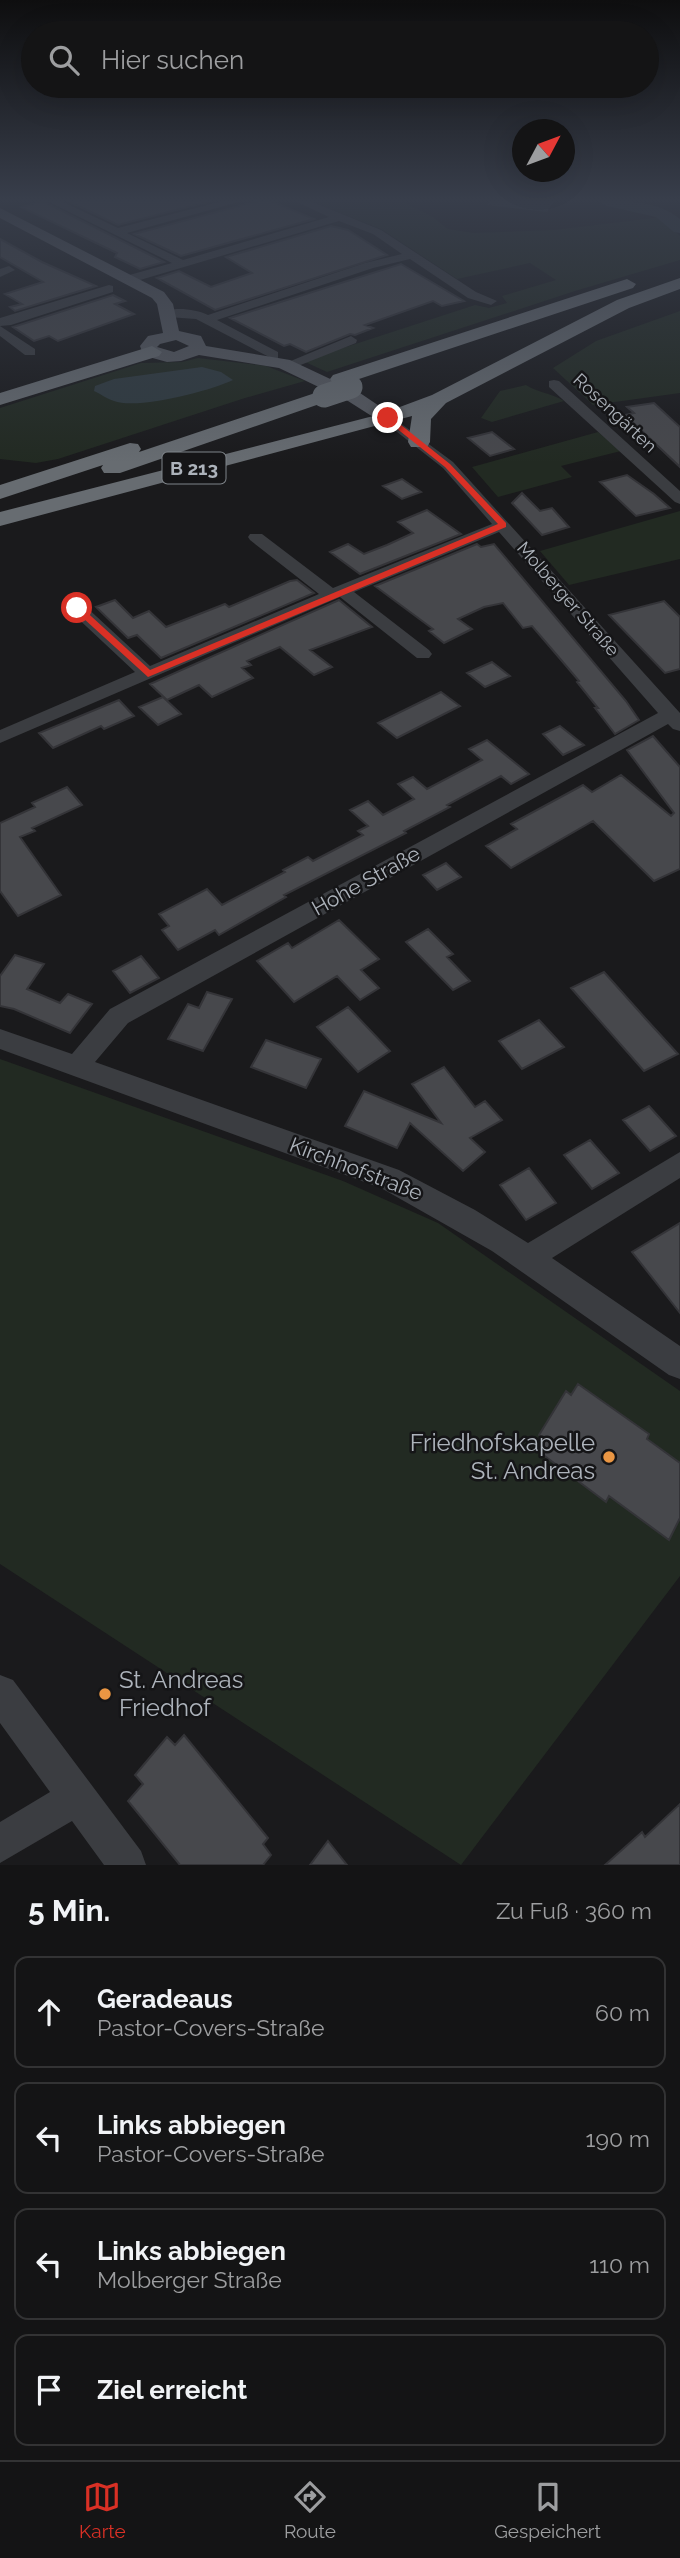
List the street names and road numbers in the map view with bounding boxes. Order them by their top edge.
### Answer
street label: Rosengärten [569,369,661,456]
road number: B 213 [162,453,226,484]
street label: Molberger Straße [513,537,624,660]
street label: Hohe Straße [307,841,424,921]
street label: Kirchhofstraße [286,1132,426,1205]

